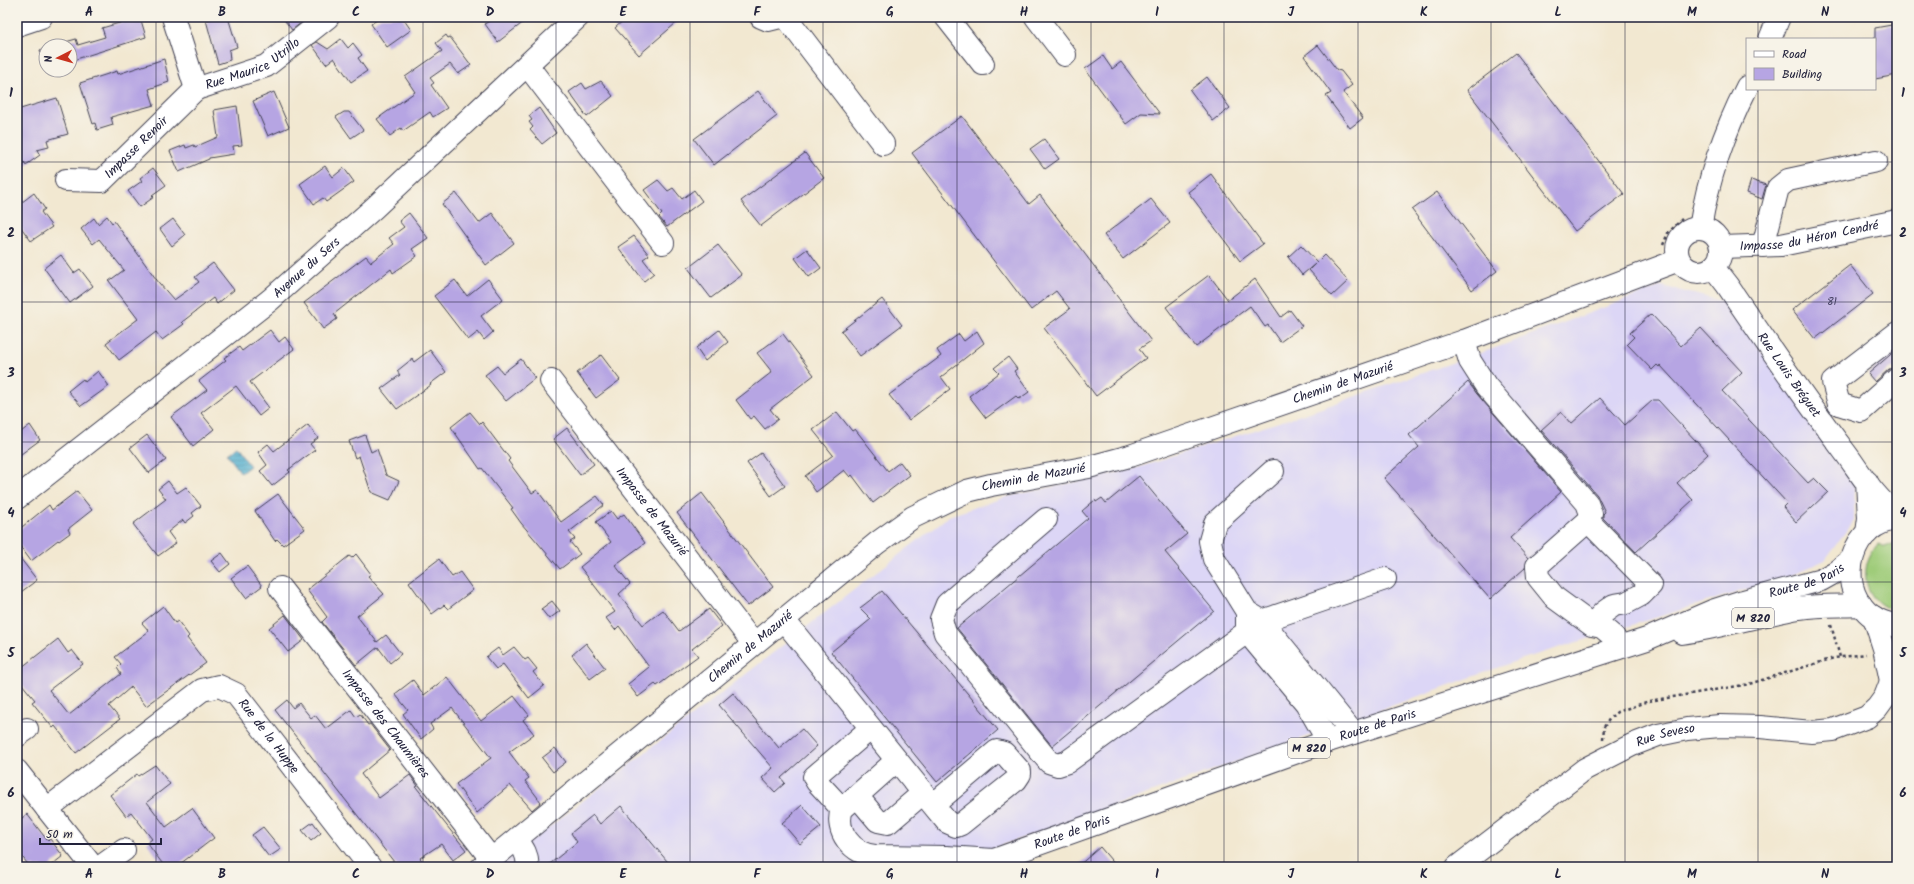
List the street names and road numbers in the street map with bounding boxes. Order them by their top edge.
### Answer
street label: Rue Maurice Utrillo [202,32,305,96]
street label: Impasse Renoir [99,111,174,184]
street label: Impasse du Héron Cendré [1739,214,1882,257]
street label: Avenue du Sers [268,232,345,303]
street label: Rue Louis Bréguet [1752,328,1827,423]
street label: Chemin de Mazurié [1289,355,1397,410]
street label: Chemin de Mazurié [979,457,1088,498]
street label: Impasse de Mazurié [610,463,694,562]
street label: Route de Paris [1767,558,1850,604]
street label: Chemin de Mazurié [703,605,799,688]
road number: M 820 [1732,608,1774,628]
street label: Impasse des Chaumières [336,664,435,783]
street label: Rue de la Huppe [233,694,305,778]
street label: Route de Paris [1337,703,1419,747]
street label: Rue Seveso [1633,718,1696,753]
road number: M 820 [1288,738,1330,758]
street label: Route de Paris [1031,809,1113,855]

